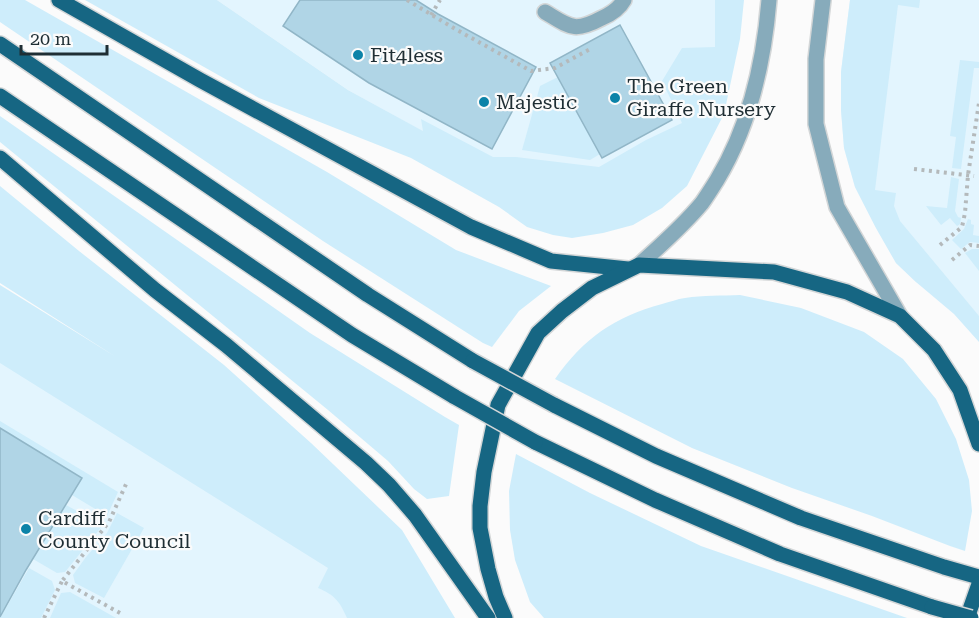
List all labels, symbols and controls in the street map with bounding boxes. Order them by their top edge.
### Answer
scale bar [21,18,106,56]
text: 20 m [30,28,71,49]
place label: Fit4less [370,43,443,67]
marker: Fit4less [351,48,365,62]
place label: The Green Giraffe Nursery [627,74,776,121]
place label: Majestic [496,90,577,114]
marker: The Green Giraffe Nursery [608,91,622,105]
marker: Majestic [477,95,491,109]
place label: Cardiff County Council [38,506,190,553]
marker: Cardiff County Council [19,522,33,536]

